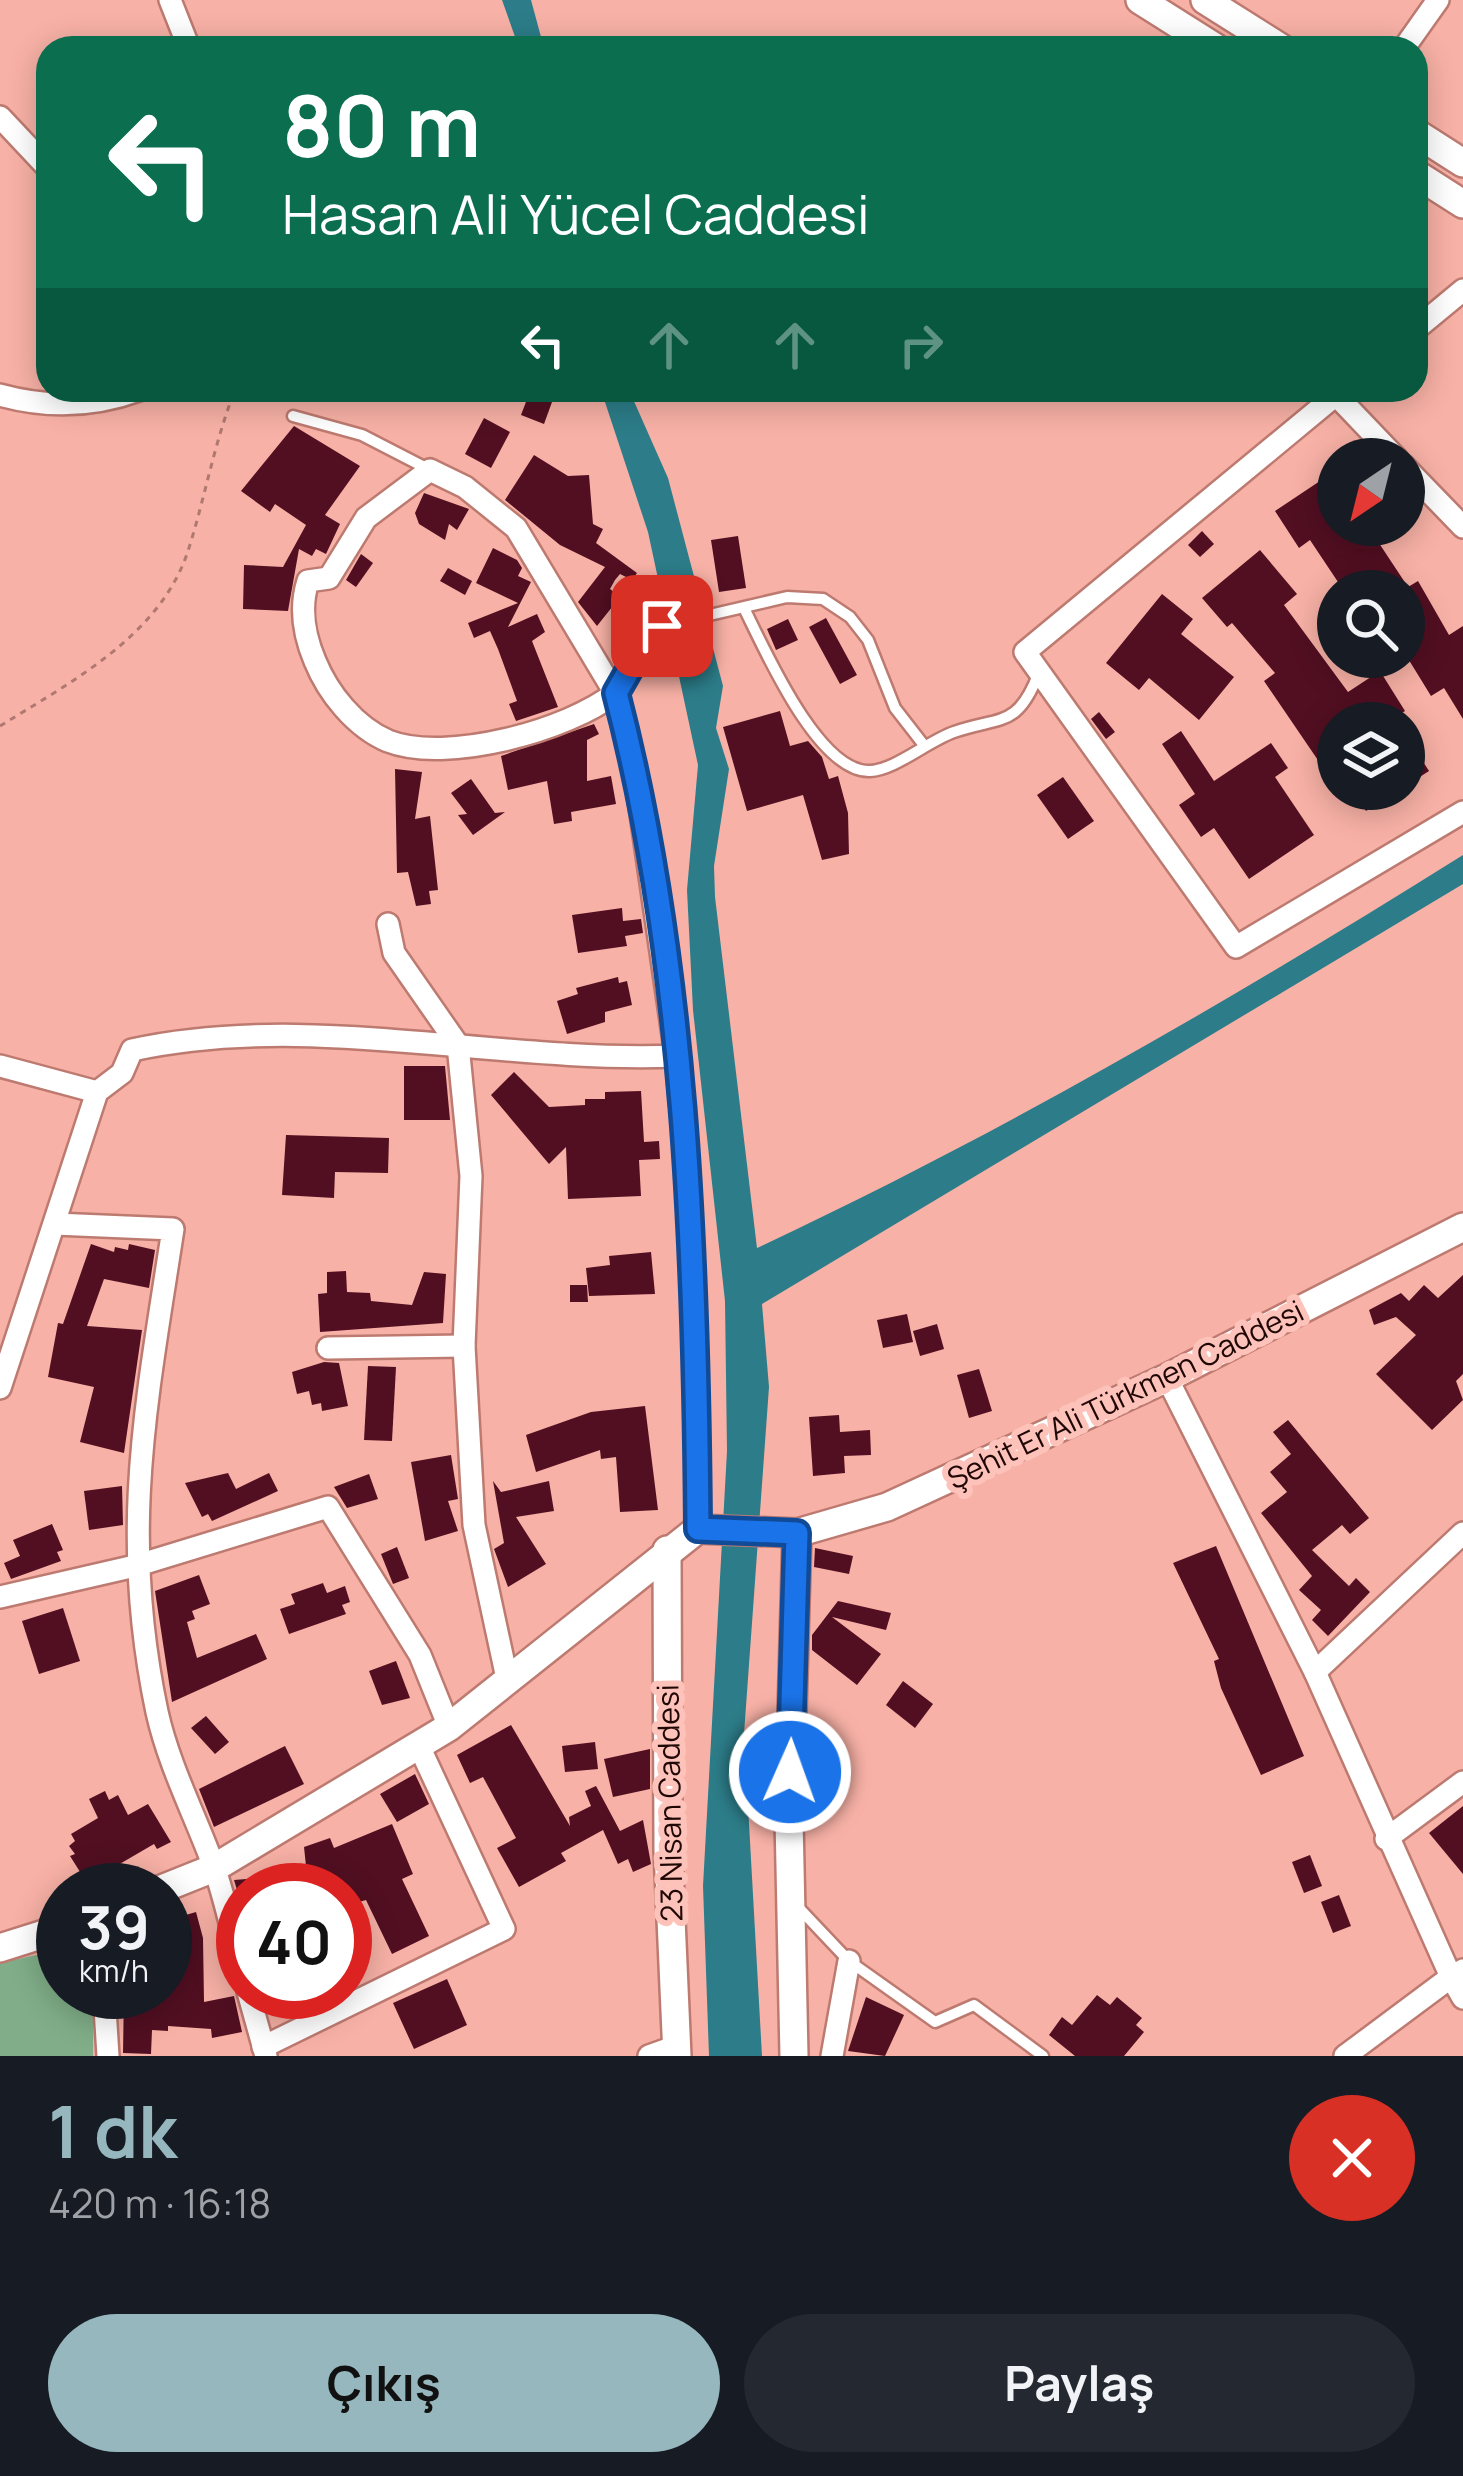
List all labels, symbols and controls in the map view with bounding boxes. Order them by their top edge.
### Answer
text: 80 m [282,67,481,182]
icon: left [84,84,240,240]
text: Hasan Ali Yücel Caddesi [282,176,870,250]
icon: left [510,312,576,378]
icon: ahead [636,312,702,378]
icon: ahead [762,312,828,378]
icon: right [888,312,954,378]
north arrow [1317,438,1425,546]
map controls [1317,438,1425,810]
button: search [1317,570,1425,678]
pin [611,575,713,677]
icon: arrive [629,593,695,659]
button: layers [1317,702,1425,810]
street label: Şehit Er Ali Türkmen Caddesi [940,1290,1310,1498]
street label: 23 Nisan Caddesi [646,1684,692,1922]
position arrow [727,1709,853,1835]
speed limit sign: 40 [216,1863,372,2019]
text: 39 [78,1885,150,1967]
text: km/h [79,1950,149,1991]
text: 1 dk [48,2081,177,2180]
button: close [1289,2095,1415,2221]
text: 420 m · 16:18 [48,2176,271,2230]
button: Çıkış [48,2314,720,2452]
button: Paylaş [744,2314,1415,2452]

